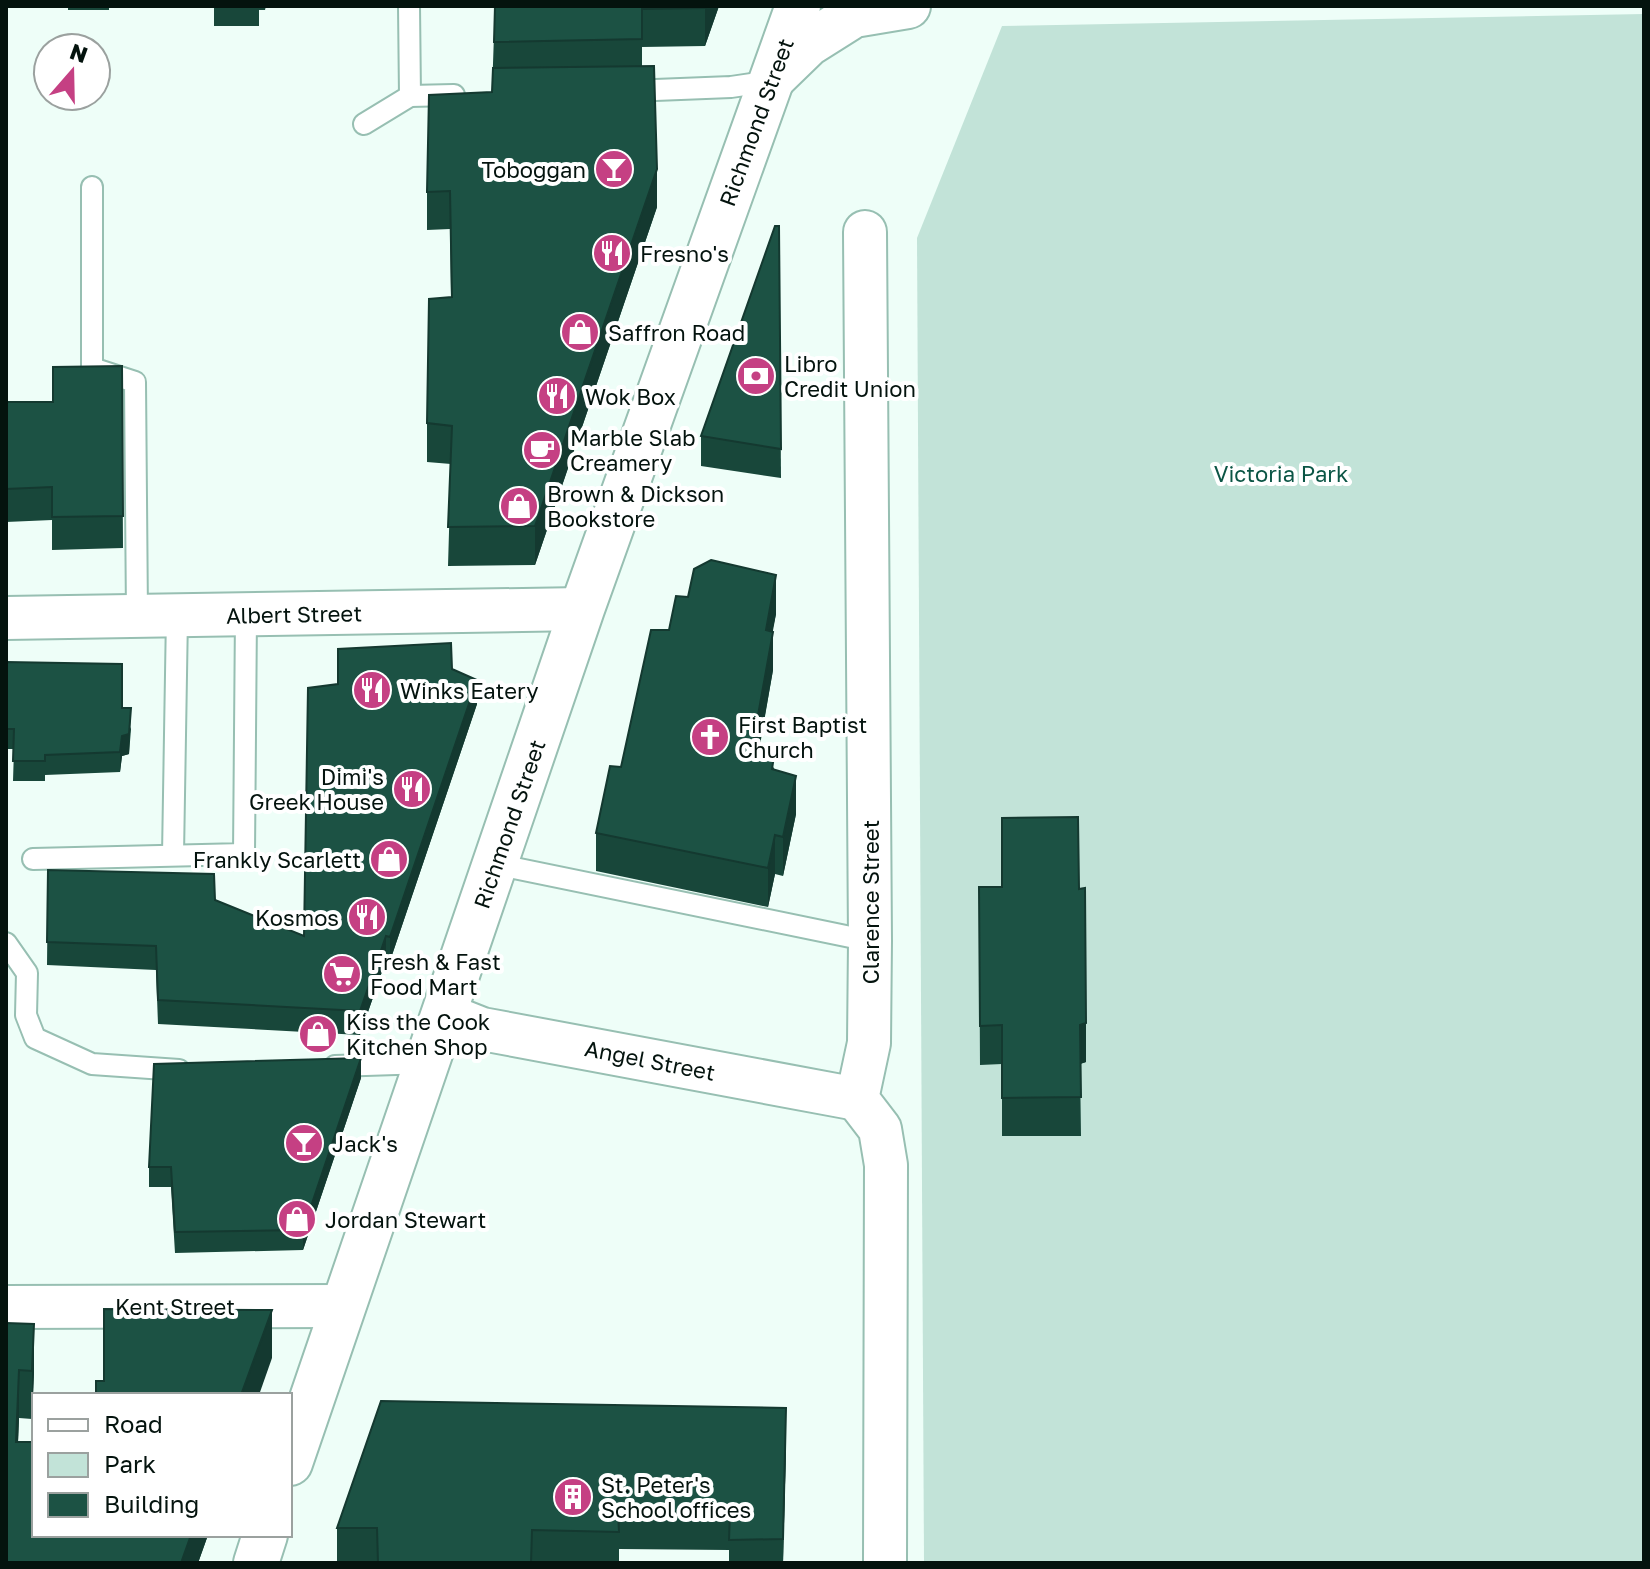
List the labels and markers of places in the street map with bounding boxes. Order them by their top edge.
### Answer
bar icon: Toboggan [593,148,635,190]
place label: Toboggan [481,156,586,183]
restaurant icon: Fresno's [591,232,633,274]
place label: Fresno's [640,240,729,267]
shop icon: Saffron Road [559,311,601,353]
place label: Saffron Road [608,319,745,346]
place label: Libro Credit Union [784,350,916,402]
bank icon: Libro Credit Union [735,355,777,397]
restaurant icon: Wok Box [536,375,578,417]
place label: Wok Box [585,383,676,410]
place label: Marble Slab Creamery [570,424,696,476]
cafe icon: Marble Slab Creamery [521,429,563,471]
place label: Brown & Dickson Bookstore [547,480,724,532]
shop icon: Brown & Dickson Bookstore [498,485,540,527]
restaurant icon: Winks Eatery [351,669,393,711]
place label: Winks Eatery [400,677,539,704]
place label: First Baptist Church [738,711,867,763]
church icon: First Baptist Church [689,716,731,758]
place label: Dimi's Greek House [249,763,384,815]
restaurant icon: Dimi's Greek House [391,768,433,810]
shop icon: Frankly Scarlett [368,838,410,880]
place label: Frankly Scarlett [193,846,361,873]
restaurant icon: Kosmos [346,896,388,938]
place label: Kosmos [255,904,339,931]
place label: Fresh & Fast Food Mart [370,948,501,1000]
supermarket icon: Fresh & Fast Food Mart [321,953,363,995]
place label: Kiss the Cook Kitchen Shop [346,1008,490,1060]
shop icon: Kiss the Cook Kitchen Shop [297,1013,339,1055]
bar icon: Jack's [283,1122,325,1164]
place label: Jack's [332,1130,398,1157]
shop icon: Jordan Stewart [276,1198,318,1240]
place label: Jordan Stewart [325,1206,486,1233]
place label: St. Peter's School offices [601,1471,751,1523]
building icon: St. Peter's School offices [552,1476,594,1518]

